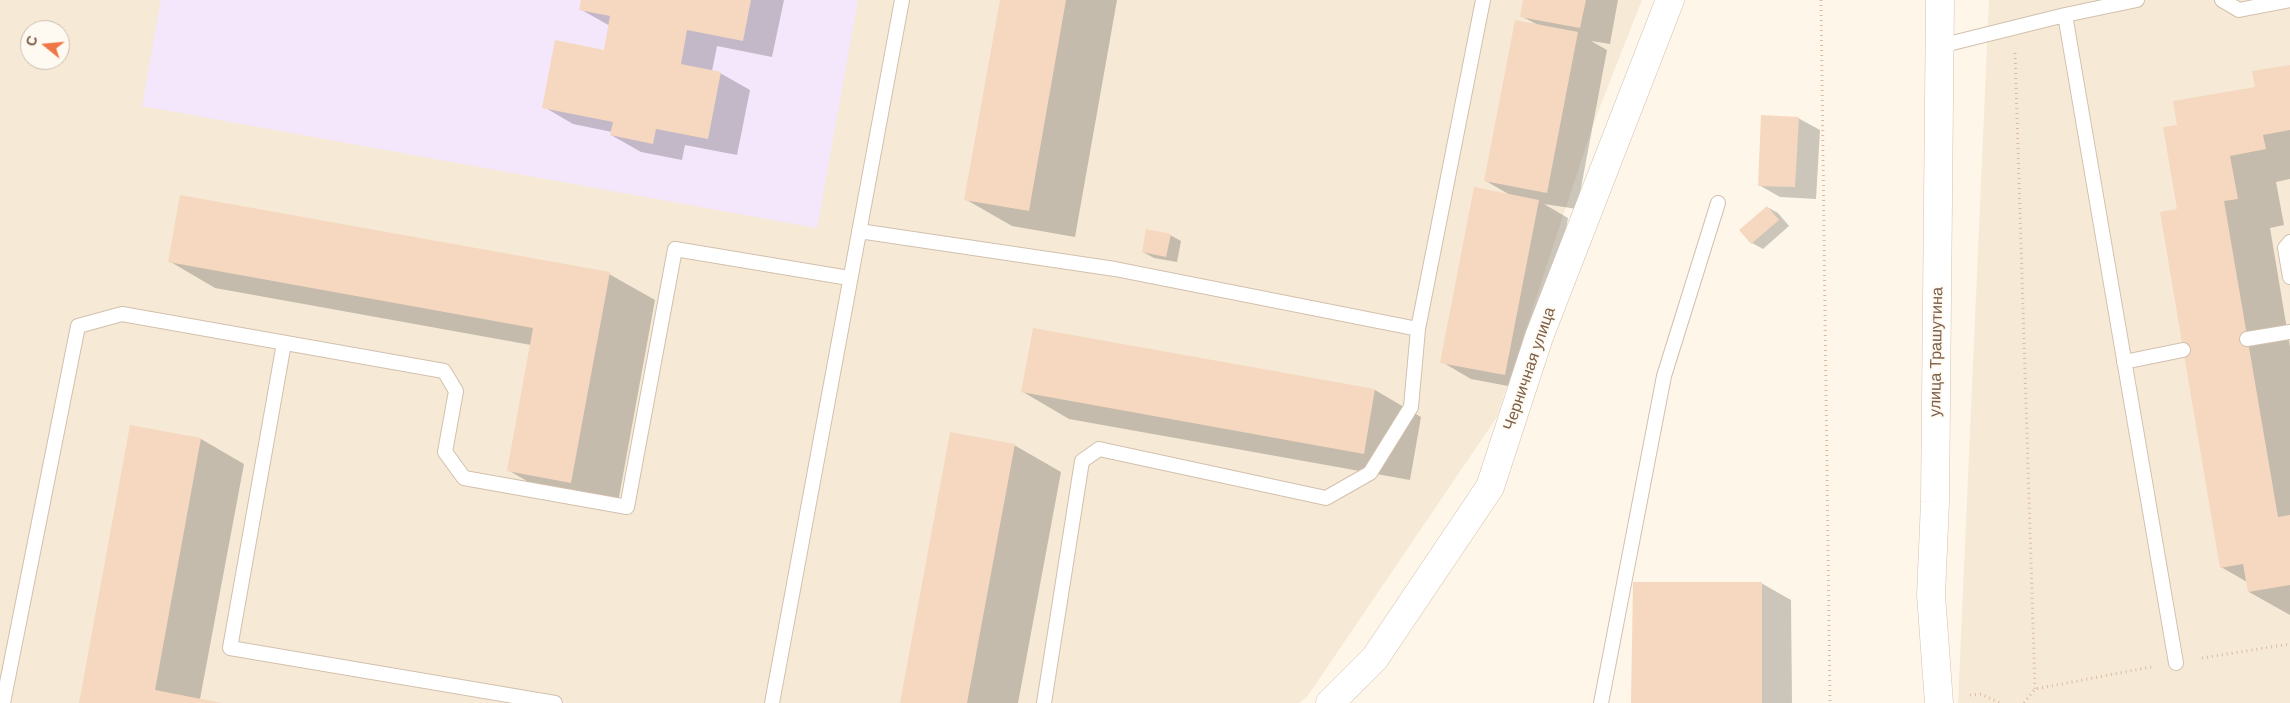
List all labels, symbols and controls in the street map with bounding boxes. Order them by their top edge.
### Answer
north arrow [20,20,70,70]
text: С [22,33,42,48]
street label: улица Трашутина [1926,287,1948,417]
street label: Черничная улица [1500,305,1560,433]

